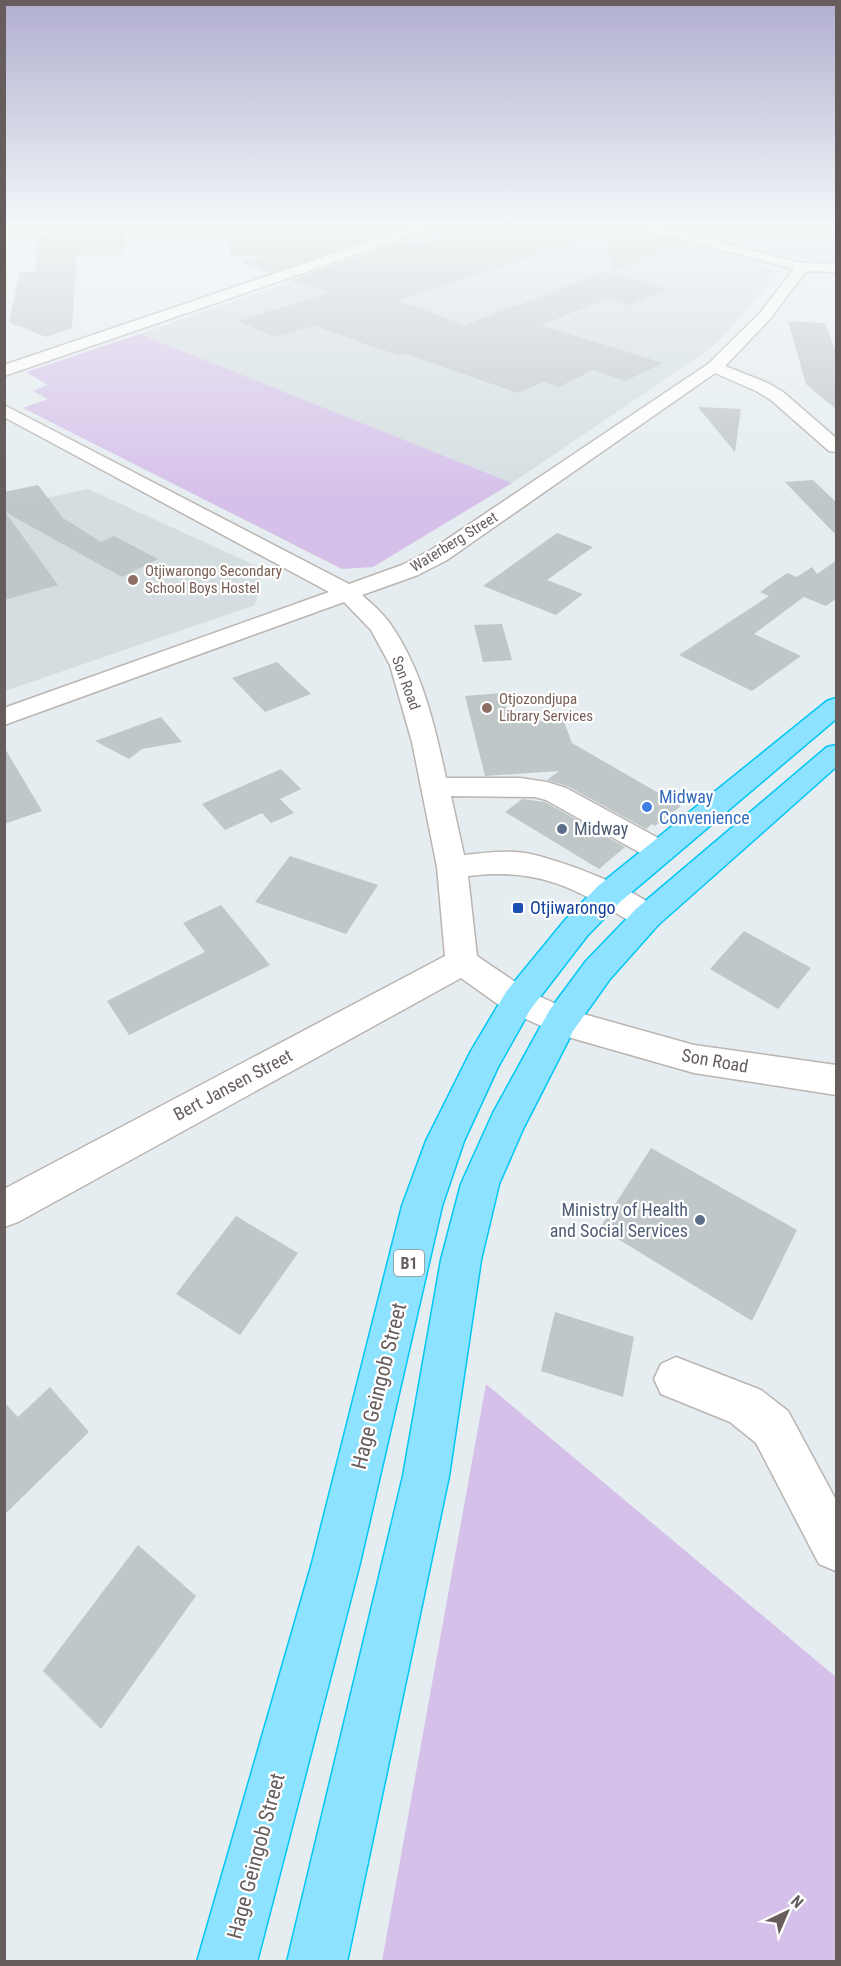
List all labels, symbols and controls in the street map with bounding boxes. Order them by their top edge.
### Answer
street label: Waterberg Street [407,508,501,576]
place label: Otjiwarongo Secondary School Boys Hostel [145,562,282,597]
marker: Otjiwarongo Secondary School Boys Hostel [126,573,140,587]
street label: Son Road [388,654,424,712]
place label: Otjozondjupa Library Services [499,690,593,725]
marker: Otjozondjupa Library Services [480,701,494,715]
place label: Midway Convenience [659,786,750,828]
marker: Midway Convenience [640,800,654,814]
place label: Midway [574,818,629,839]
marker: Midway [555,822,569,836]
place label: Otjiwarongo [530,897,616,918]
marker: Otjiwarongo [511,901,525,915]
street label: Bert Jansen Street [170,1044,296,1125]
street label: Son Road [680,1044,750,1077]
place label: Ministry of Health and Social Services [550,1199,688,1241]
marker: Ministry of Health and Social Services [693,1213,707,1227]
road number: B1 [394,1250,424,1276]
street label: Hage Geingob Street [347,1300,411,1472]
street label: Hage Geingob Street [222,1770,290,1942]
north arrow [757,1882,817,1942]
text: N [787,1891,807,1912]

